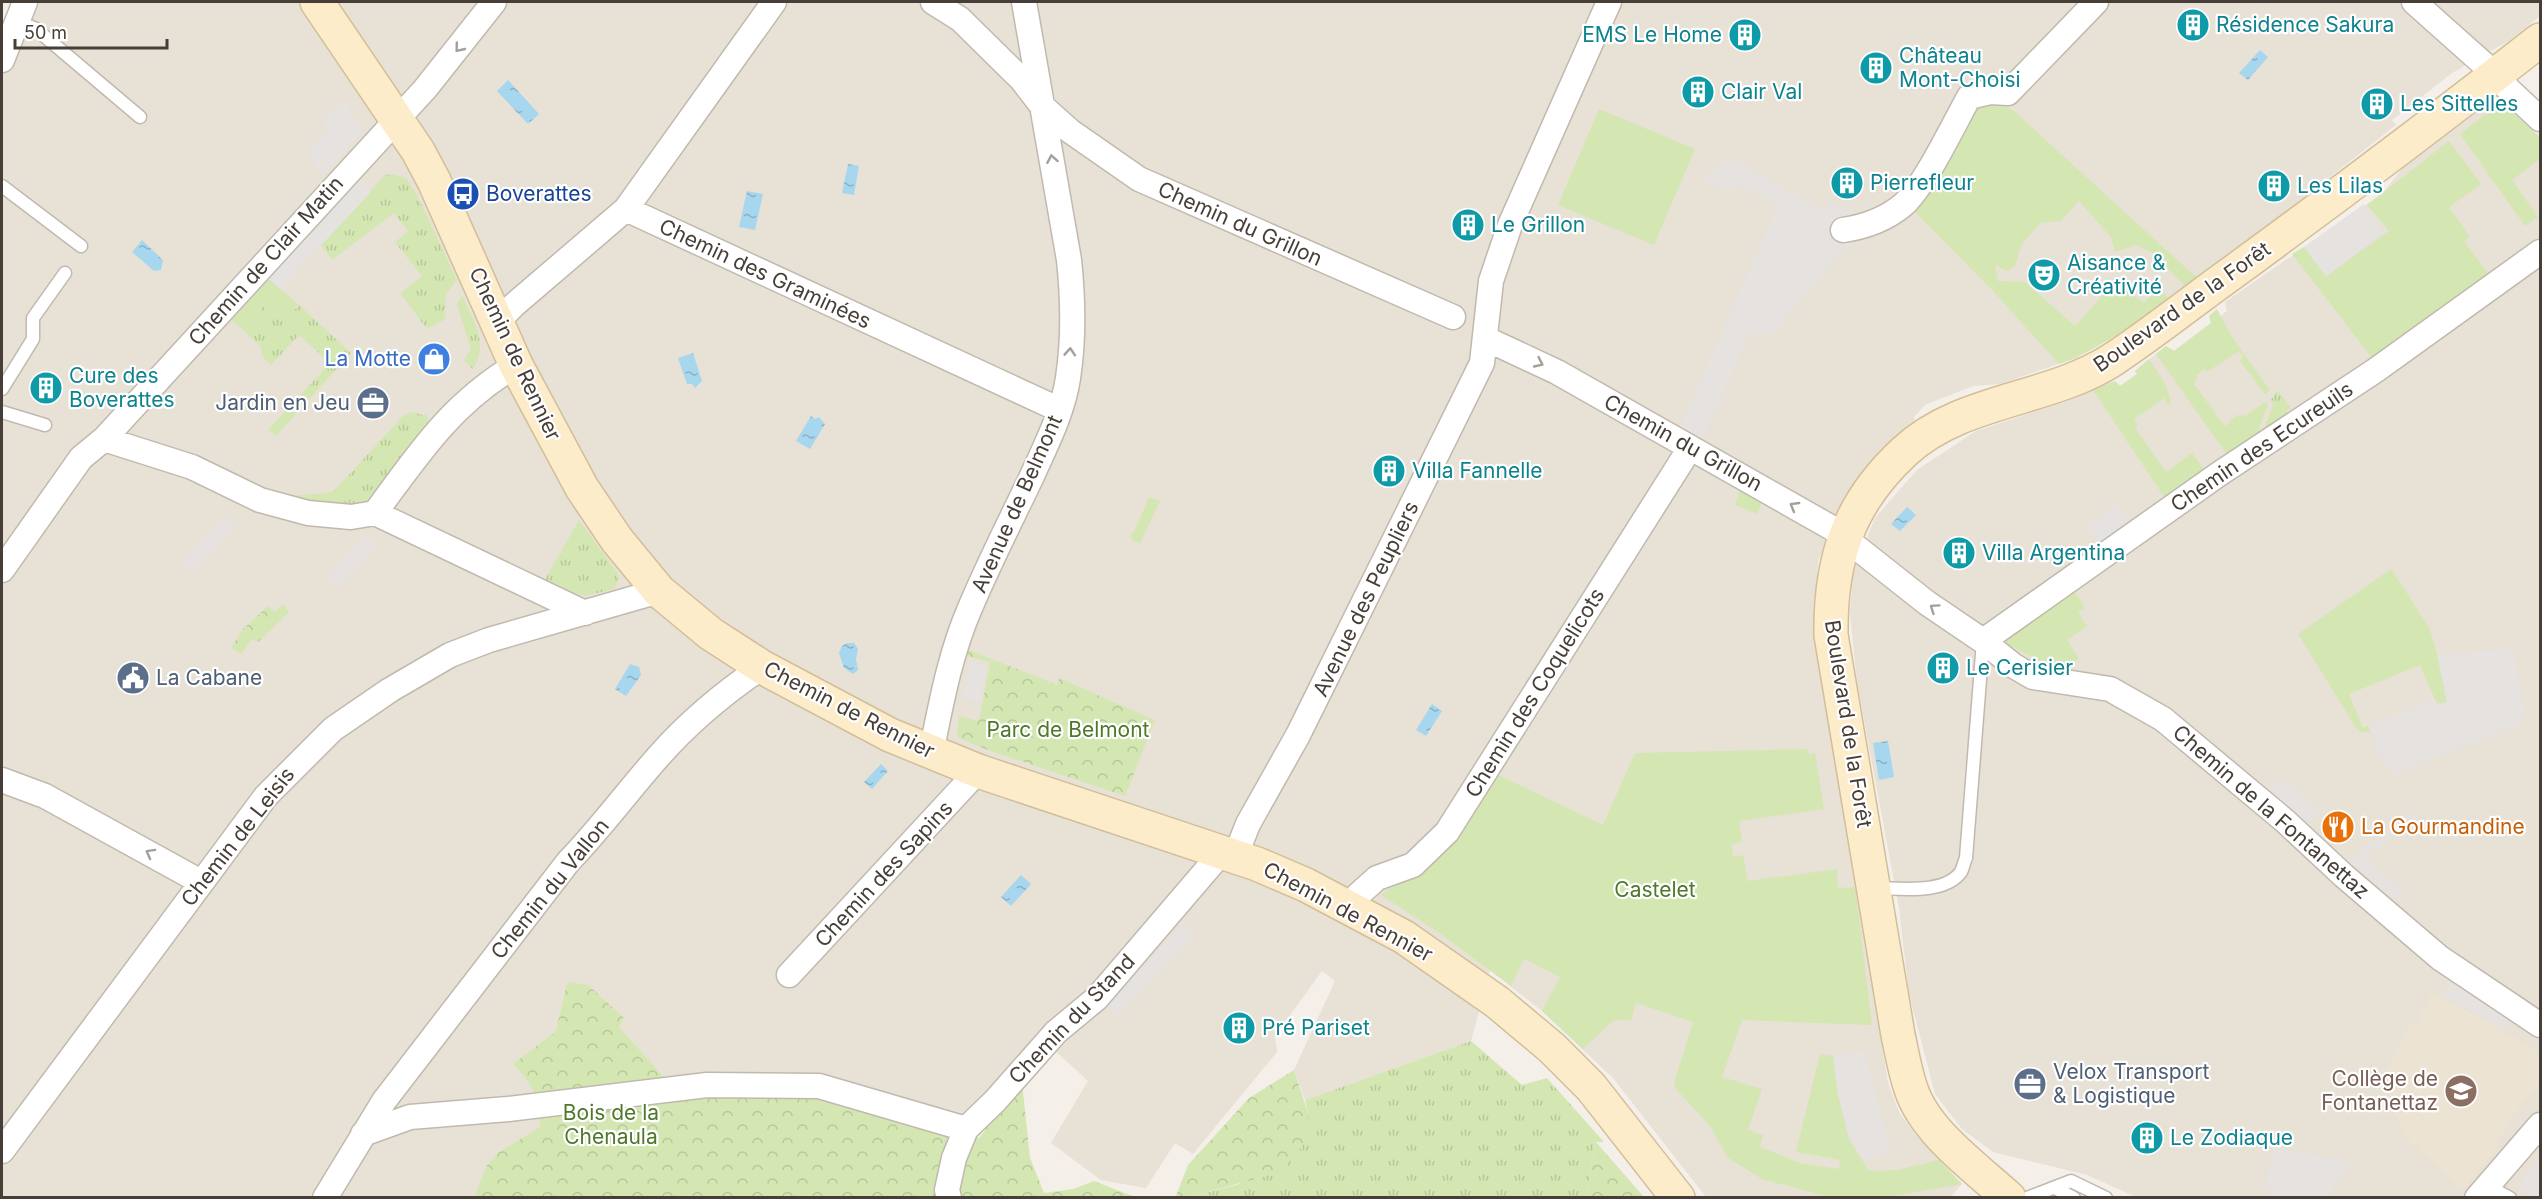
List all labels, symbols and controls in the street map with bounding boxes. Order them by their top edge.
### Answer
building icon: Résidence Sakura [2175,7,2211,43]
scale bar [15,12,166,50]
place label: Résidence Sakura [2216,12,2394,37]
building icon: EMS Le Home [1727,17,1763,53]
text: 50 m [24,22,67,43]
place label: EMS Le Home [1582,22,1722,47]
one-way arrow [455,41,466,52]
place label: Château Mont-Choisi [1899,43,2021,92]
building icon: Château Mont-Choisi [1858,50,1894,86]
building icon: Clair Val [1680,74,1716,110]
place label: Clair Val [1721,79,1802,104]
building icon: Les Sittelles [2359,86,2395,122]
place label: Les Sittelles [2400,91,2518,116]
one-way arrow [1046,154,1058,164]
building icon: Pierrefleur [1829,165,1865,201]
building icon: Les Lilas [2256,168,2292,204]
place label: Pierrefleur [1870,170,1974,195]
street label: Chemin de Clair Matin [183,171,348,350]
place label: Les Lilas [2297,173,2383,198]
bus stop icon: Boverattes [445,176,481,212]
street label: Chemin du Grillon [1154,176,1326,271]
place label: Boverattes [486,181,592,206]
building icon: Le Grillon [1450,207,1486,243]
place label: Le Grillon [1491,212,1585,237]
street label: Chemin des Graminées [655,213,875,334]
street label: Boulevard de la Forêt [2088,236,2275,377]
place label: Aisance & Créativité [2067,250,2166,299]
theatre icon: Aisance & Créativité [2026,257,2062,293]
street label: Chemin de Rennier [464,263,567,444]
shop icon: La Motte [416,341,452,377]
place label: La Motte [325,346,411,371]
one-way arrow [1063,348,1076,357]
one-way arrow [1533,356,1544,368]
place label: Cure des Boverattes [69,363,175,412]
building icon: Cure des Boverattes [28,370,64,406]
street label: Chemin des Ecureuils [2166,376,2358,517]
office icon: Jardin en Jeu [355,385,391,421]
street label: Chemin du Grillon [1600,389,1767,496]
place label: Jardin en Jeu [215,390,350,415]
street label: Avenue de Belmont [966,411,1067,597]
building icon: Villa Fannelle [1371,453,1407,489]
place label: Villa Fannelle [1412,458,1543,483]
street label: Avenue des Peupliers [1307,497,1424,700]
one-way arrow [1790,502,1800,513]
building icon: Villa Argentina [1941,535,1977,571]
place label: Villa Argentina [1982,540,2125,565]
street label: Chemin des Coquelicots [1460,584,1609,802]
one-way arrow [1930,604,1941,615]
street label: Boulevard de la Forêt [1820,618,1877,830]
building icon: Le Cerisier [1925,650,1961,686]
place label: Le Cerisier [1966,655,2073,680]
street label: Chemin de Rennier [760,656,939,763]
public building icon: La Cabane [115,660,151,696]
place label: La Cabane [156,665,262,690]
park label: Parc de Belmont [986,717,1150,742]
street label: Chemin de la Fontanettaz [2168,719,2375,904]
street label: Chemin de Leisis [176,762,300,911]
street label: Chemin des Sapins [810,795,958,952]
restaurant icon: La Gourmandine [2320,809,2356,845]
street label: Chemin du Vallon [485,813,614,964]
place label: La Gourmandine [2361,814,2525,839]
one-way arrow [146,849,156,860]
street label: Chemin de Rennier [1259,856,1437,967]
park label: Castelet [1614,877,1696,902]
street label: Chemin du Stand [1003,949,1140,1089]
building icon: Pré Pariset [1221,1010,1257,1046]
place label: Pré Pariset [1262,1015,1370,1040]
place label: Velox Transport & Logistique [2053,1059,2209,1108]
office icon: Velox Transport & Logistique [2012,1066,2048,1102]
place label: Collège de Fontanettaz [2321,1066,2438,1115]
school or university icon: Collège de Fontanettaz [2443,1073,2479,1109]
park label: Bois de la Chenaula [563,1100,659,1149]
building icon: Le Zodiaque [2129,1120,2165,1156]
place label: Le Zodiaque [2170,1125,2293,1150]

